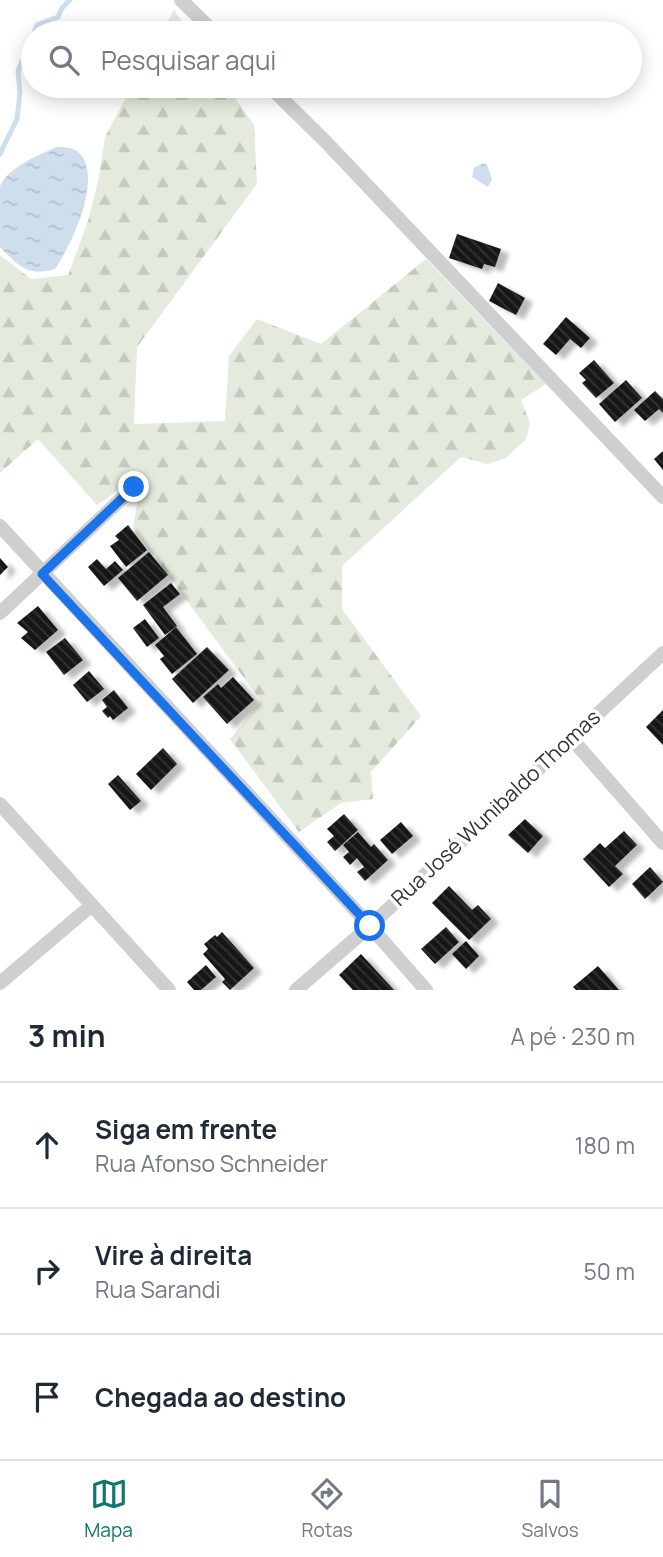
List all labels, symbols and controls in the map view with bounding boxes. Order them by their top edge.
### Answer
search box [21,21,642,98]
icon: search [45,41,83,79]
text: Pesquisar aqui [101,42,276,78]
route end [118,471,149,502]
street label: Rua José Wunibaldo Thomas [385,703,606,912]
route start [354,910,385,941]
text: 3 min [28,1015,106,1056]
text: A pé · 230 m [510,1020,635,1052]
text: Siga em frente [95,1111,277,1147]
icon: ahead [28,1126,66,1164]
text: 180 m [575,1129,635,1161]
text: Rua Afonso Schneider [95,1147,328,1179]
text: Vire à direita [95,1237,252,1273]
icon: right [28,1252,66,1290]
text: 50 m [584,1255,635,1287]
text: Rua Sarandi [95,1273,221,1305]
icon: arrive [28,1378,66,1416]
text: Chegada ao destino [95,1379,346,1415]
tab: Mapa [84,1475,133,1543]
tab: Rotas [301,1475,353,1543]
tab: Salvos [522,1475,579,1543]

